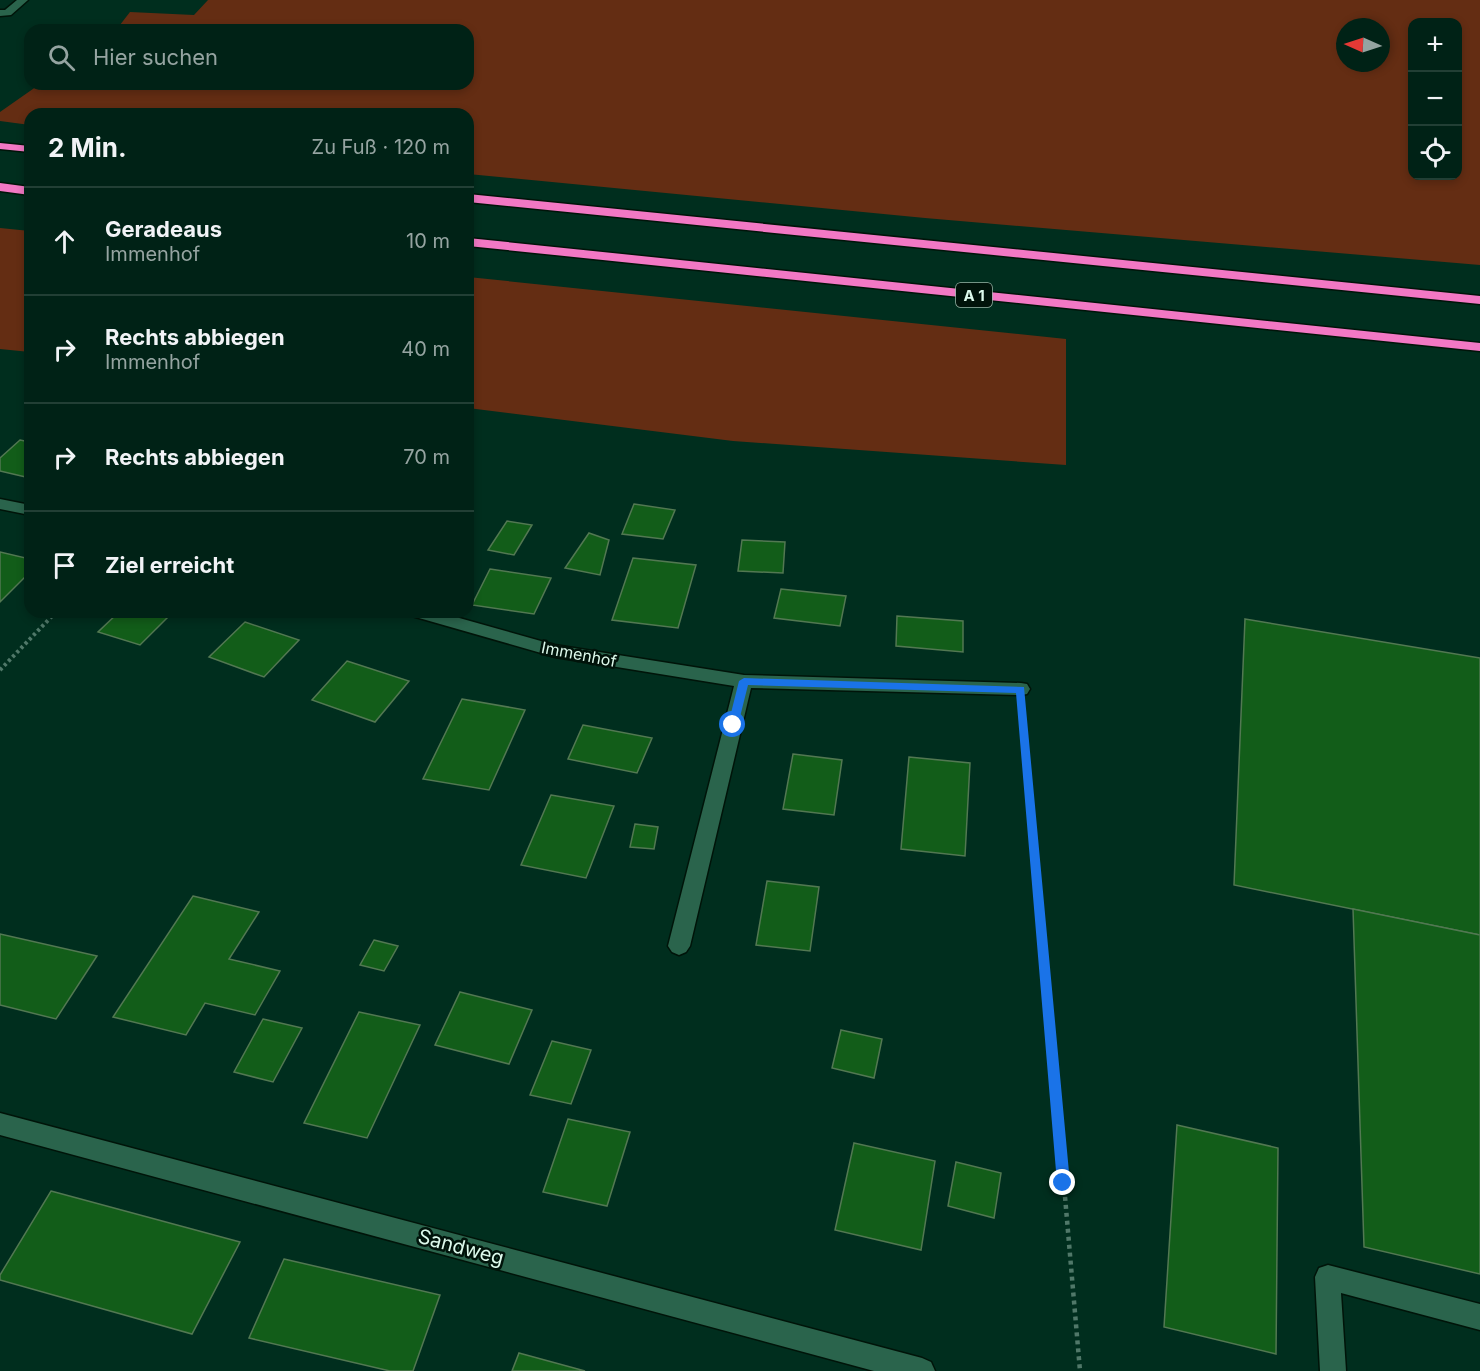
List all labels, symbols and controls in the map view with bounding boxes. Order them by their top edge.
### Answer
north arrow [1336,18,1390,72]
map controls [1408,18,1462,180]
button: + [1408,18,1462,72]
search box [24,24,474,90]
icon: search [45,41,78,74]
text: Hier suchen [93,44,218,70]
button: − [1408,72,1462,126]
button: locate [1408,126,1462,180]
text: 2 Min. [48,132,127,163]
text: Zu Fuß · 120 m [312,135,450,159]
text: Geradeaus [105,216,222,242]
icon: ahead [48,225,81,258]
text: 10 m [406,229,450,253]
text: Immenhof [105,242,200,266]
road number: A 1 [956,283,992,307]
text: Rechts abbiegen [105,324,285,350]
icon: right [48,333,81,366]
text: 40 m [401,337,450,361]
text: Immenhof [105,350,200,374]
icon: right [48,441,81,474]
text: Rechts abbiegen [105,444,285,470]
text: 70 m [403,445,450,469]
icon: arrive [48,549,81,582]
text: Ziel erreicht [105,552,234,578]
street label: Immenhof [540,637,618,671]
route start [719,711,745,737]
route end [1049,1169,1075,1195]
street label: Sandweg [415,1224,507,1270]

